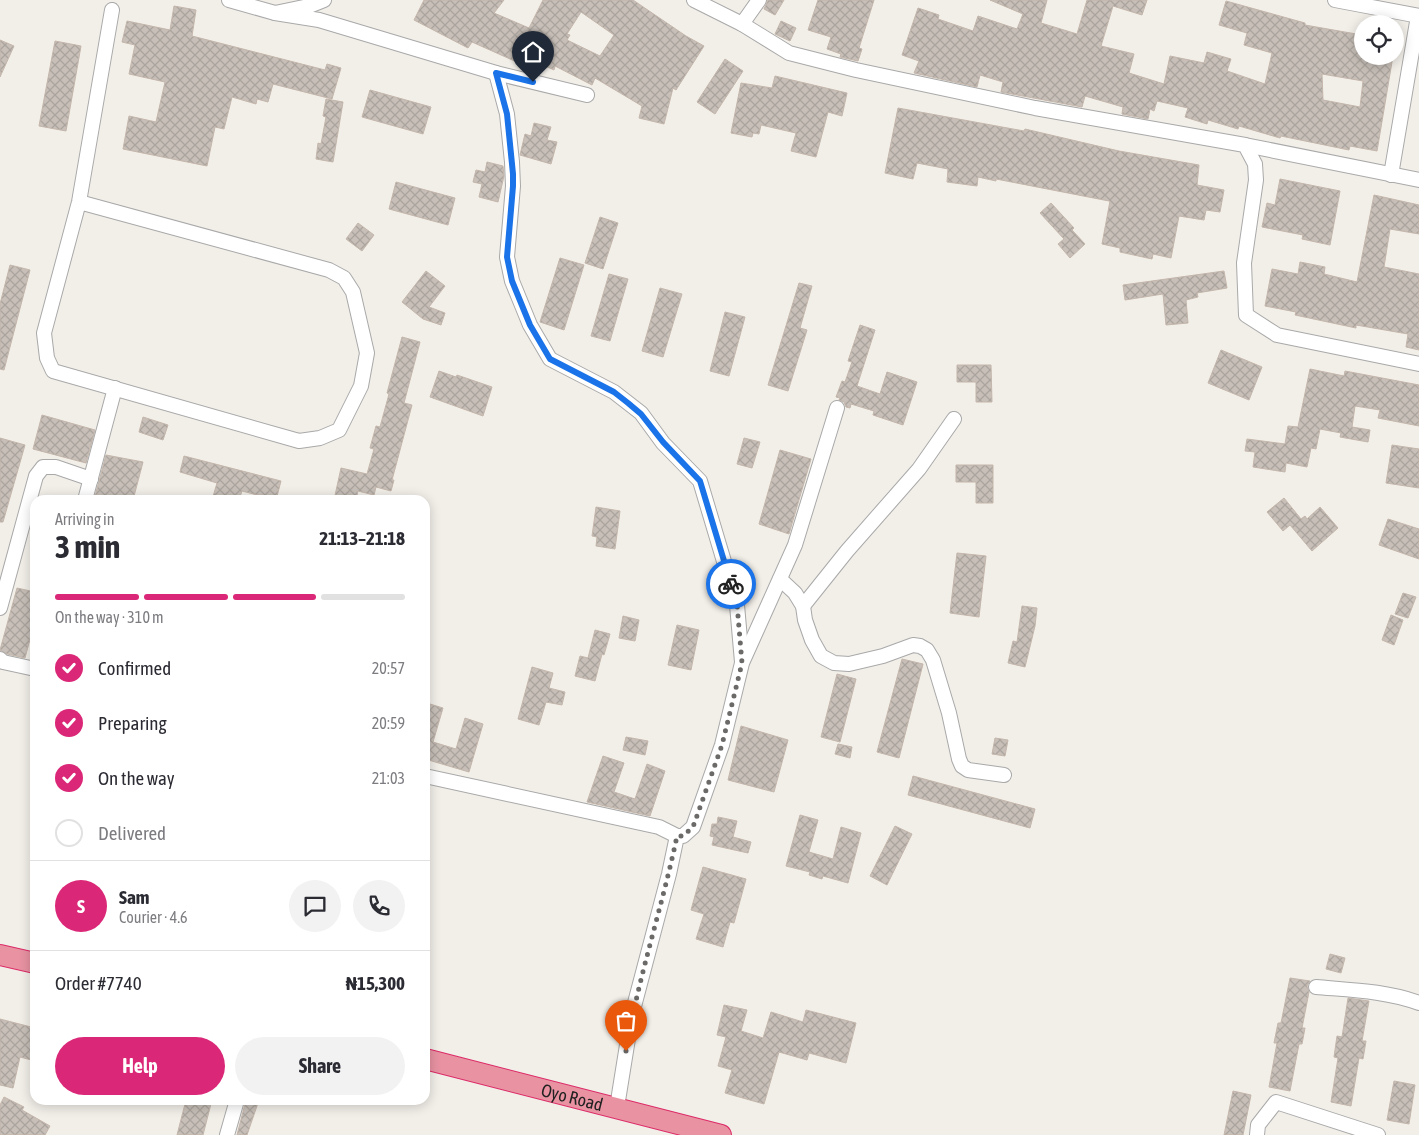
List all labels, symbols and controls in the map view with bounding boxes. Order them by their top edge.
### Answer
map controls [1354,15,1404,65]
button: locate [1354,15,1404,65]
pin [512,31,554,82]
icon: home [519,38,547,66]
text: Arriving in [55,510,115,528]
text: 21:13–21:18 [319,527,405,549]
text: 3 min [55,528,120,565]
courier [706,559,756,609]
icon: bike [717,570,745,598]
text: On the way · 310 m [55,608,164,626]
icon: check [55,654,83,682]
text: Confirmed [98,657,171,679]
text: 20:57 [372,659,405,677]
icon: check [55,709,83,737]
text: Preparing [98,712,167,734]
text: 20:59 [372,714,405,732]
icon: check [55,764,83,792]
text: On the way [98,767,175,789]
text: 21:03 [372,769,405,787]
text: Delivered [98,822,166,844]
button: chat [289,880,341,932]
button: phone [353,880,405,932]
text: Sam [119,886,150,908]
text: S [77,895,85,917]
text: Courier · 4.6 [119,908,188,926]
text: Order #7740 [55,972,142,994]
text: ₦15,300 [346,972,405,994]
pin [605,1000,647,1051]
icon: bag [612,1007,640,1035]
button: Help [55,1037,225,1095]
button: Share [235,1037,405,1095]
street label: Oyo Road [539,1079,605,1115]

